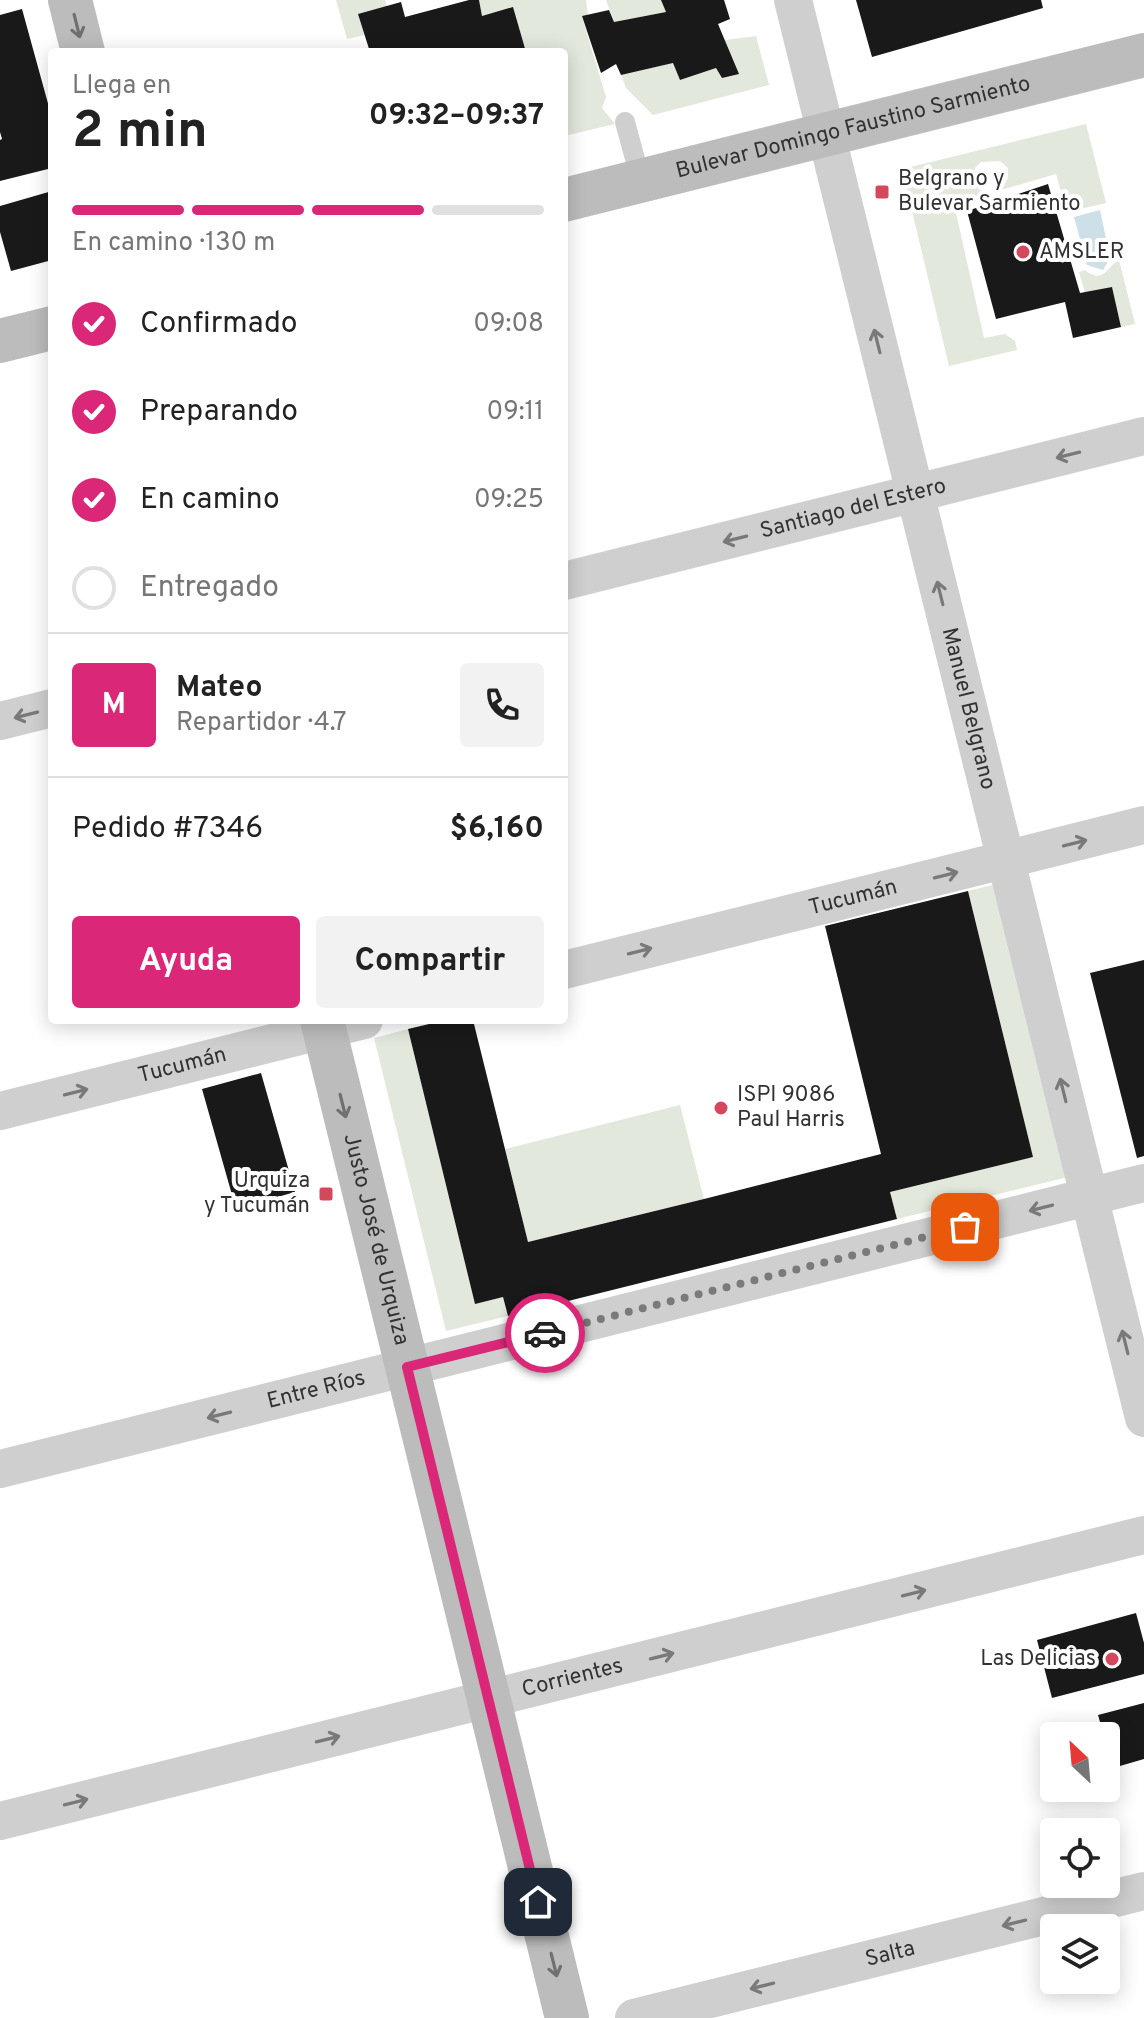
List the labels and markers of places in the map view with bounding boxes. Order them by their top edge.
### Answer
place label: Belgrano y Bulevar Sarmiento [898,166,1081,218]
marker: Belgrano y Bulevar Sarmiento [873,183,891,201]
place label: AMSLER [1039,239,1124,266]
marker: AMSLER [1014,243,1032,261]
place label: ISPI 9086 Paul Harris [737,1082,845,1134]
marker: ISPI 9086 Paul Harris [712,1099,730,1117]
place label: Urquiza y Tucumán [204,1168,310,1220]
marker: Urquiza y Tucumán [317,1185,335,1203]
pin [931,1193,999,1261]
place label: Las Delicias [980,1646,1096,1673]
marker: Las Delicias [1103,1650,1121,1668]
pin [504,1868,572,1936]

